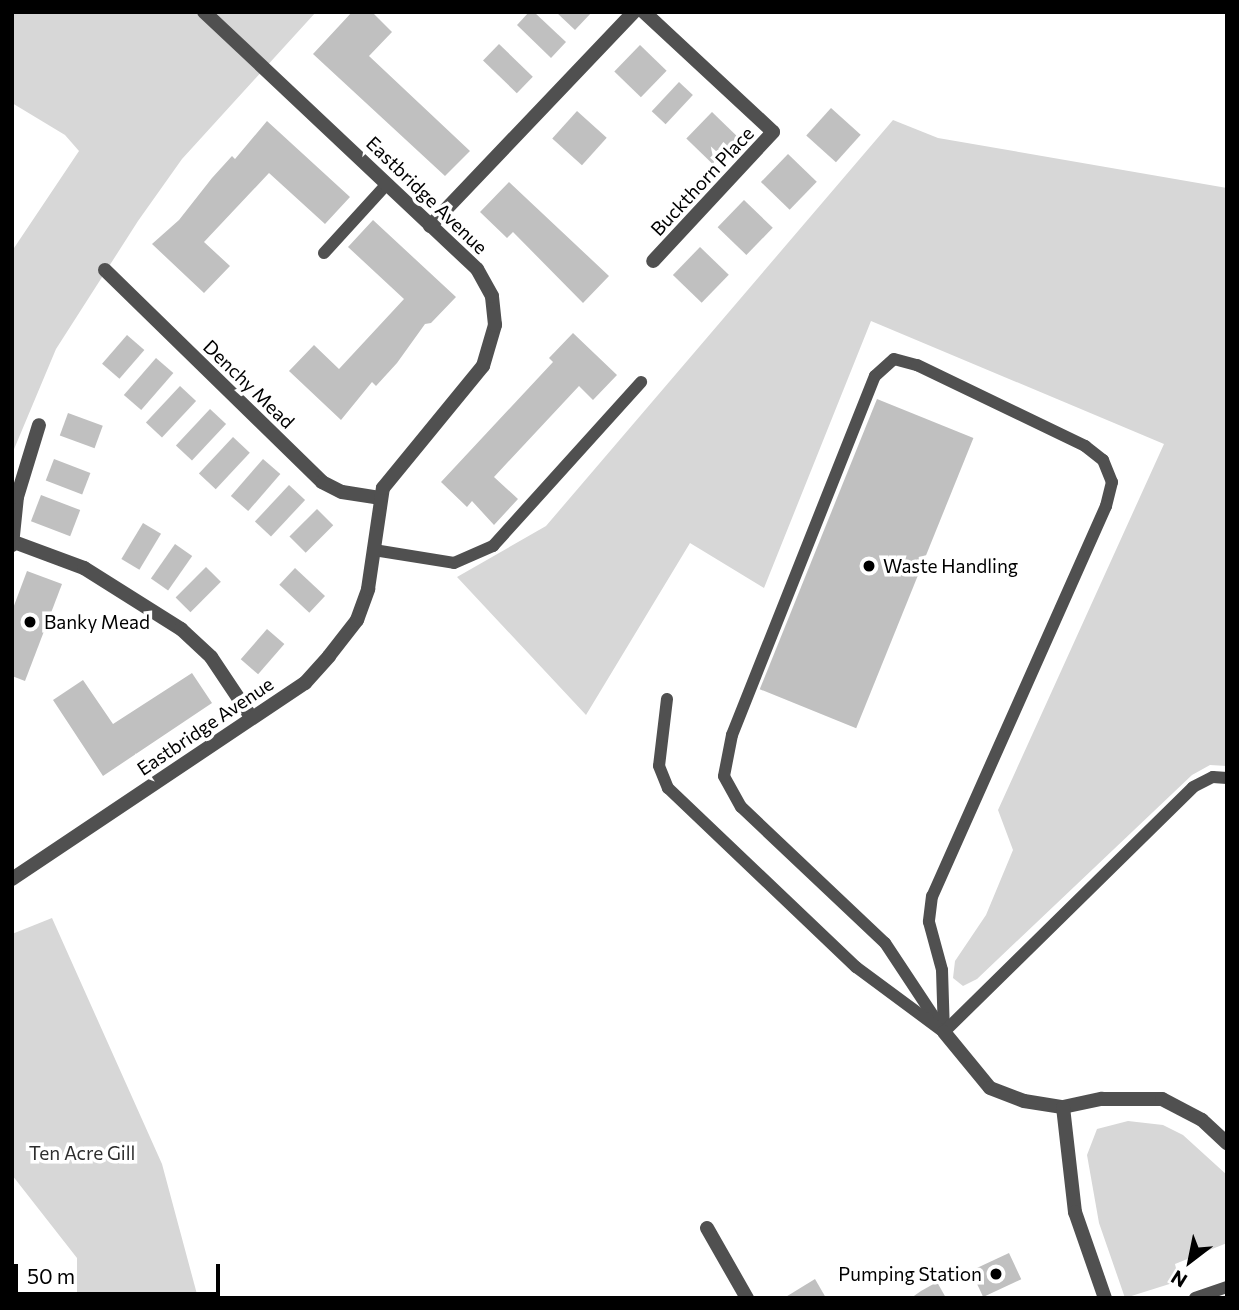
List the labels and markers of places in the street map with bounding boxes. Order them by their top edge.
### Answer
place label: Waste Handling [883,555,1018,577]
marker: Waste Handling [861,558,877,574]
place label: Banky Mead [44,611,150,633]
marker: Banky Mead [22,614,38,630]
place label: Pumping Station [838,1263,982,1285]
marker: Pumping Station [988,1266,1004,1282]

